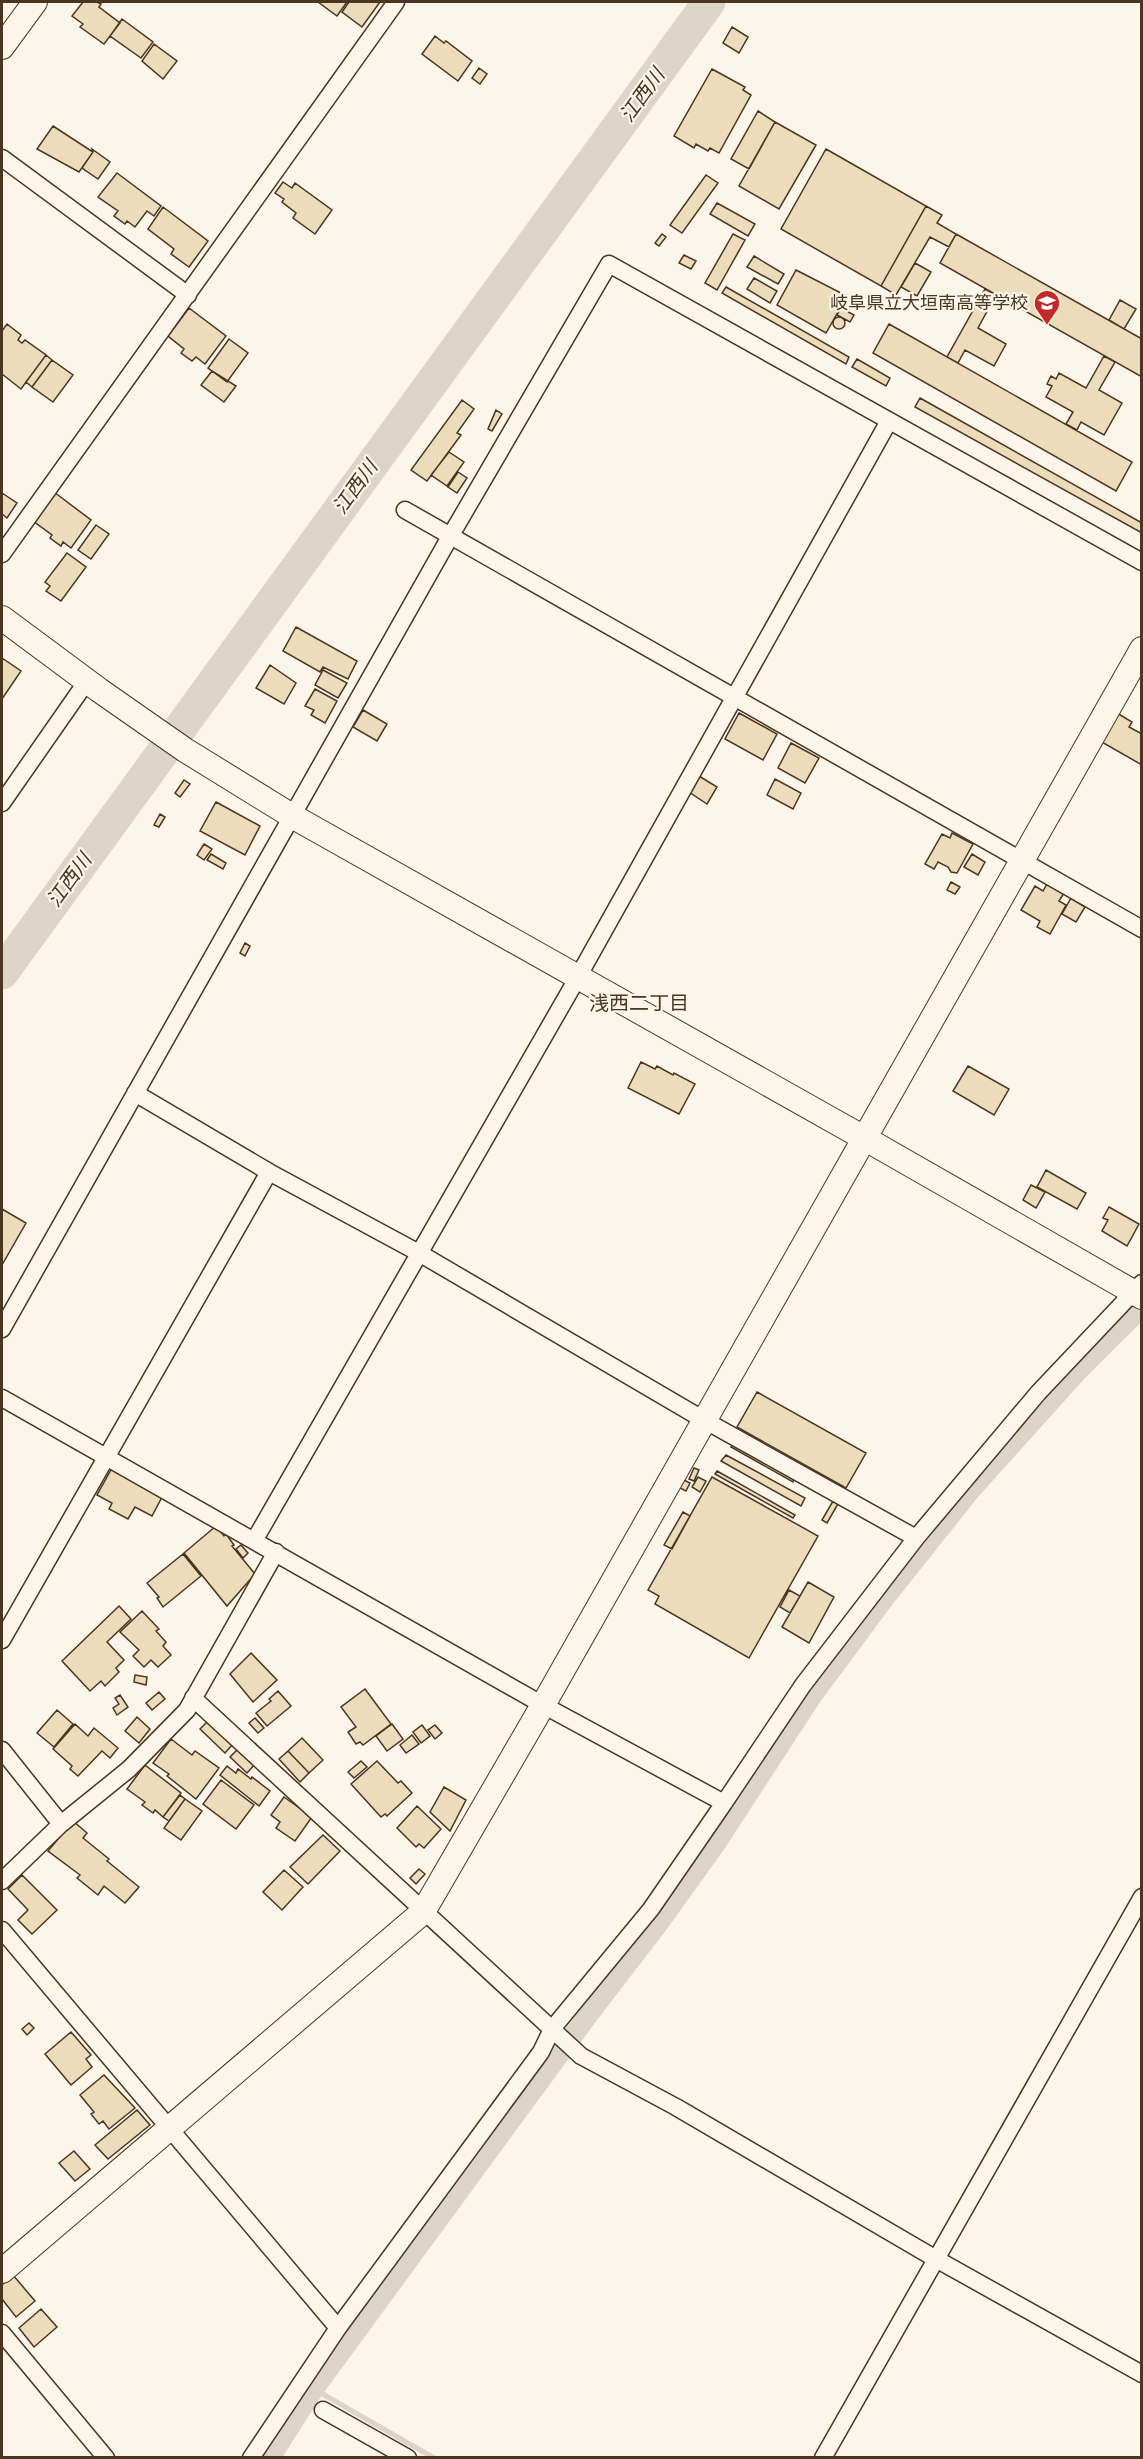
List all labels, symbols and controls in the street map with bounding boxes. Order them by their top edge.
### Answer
water label: 江西川 [615,62,671,126]
school or university icon: 岐阜県立大垣南高等学校 [1032,288,1062,326]
place label: 岐阜県立大垣南高等学校 [830,292,1028,313]
water label: 江西川 [328,454,384,518]
water label: 江西川 [42,847,98,911]
district label: 浅西二丁目 [589,991,689,1015]

